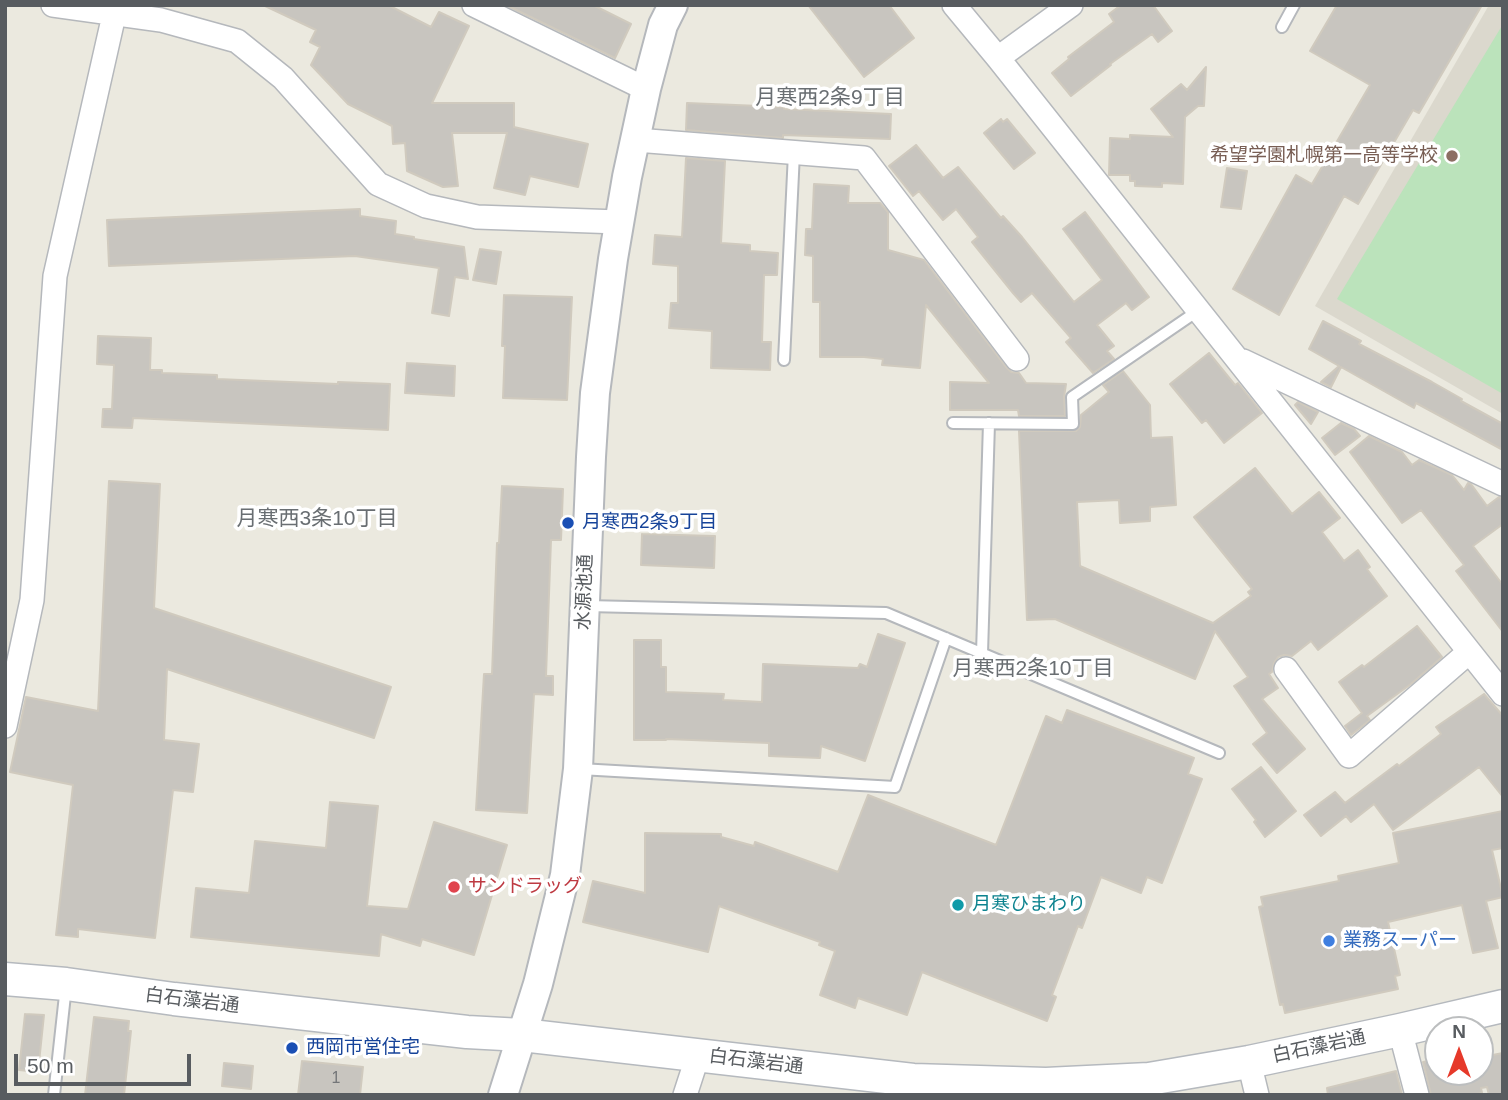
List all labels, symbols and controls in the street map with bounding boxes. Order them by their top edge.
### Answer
district label: 月寒西2条9丁目 [755,85,905,111]
place label: 希望学園札幌第一高等学校 [1210,145,1438,167]
marker: 希望学園札幌第一高等学校 [1444,148,1460,164]
district label: 月寒西3条10丁目 [236,506,398,532]
place label: 月寒西2条9丁目 [582,512,717,534]
marker: 月寒西2条9丁目 [560,515,576,531]
street label: 水源池通 [572,554,598,630]
district label: 月寒西2条10丁目 [952,656,1114,682]
place label: サンドラッグ [468,876,582,898]
marker: サンドラッグ [446,879,462,895]
place label: 月寒ひまわり [972,894,1086,916]
marker: 月寒ひまわり [950,897,966,913]
place label: 業務スーパー [1343,930,1457,952]
marker: 業務スーパー [1321,933,1337,949]
street label: 白石藻岩通 [143,984,241,1018]
north arrow [1424,1016,1494,1086]
text: N [1452,1021,1466,1042]
street label: 白石藻岩通 [1270,1026,1368,1068]
place label: 西岡市営住宅 [306,1037,420,1059]
scale bar [18,1040,194,1084]
marker: 西岡市営住宅 [284,1040,300,1056]
street label: 白石藻岩通 [707,1045,805,1079]
text: 50 m [27,1054,74,1077]
house number: 1 [332,1069,340,1089]

